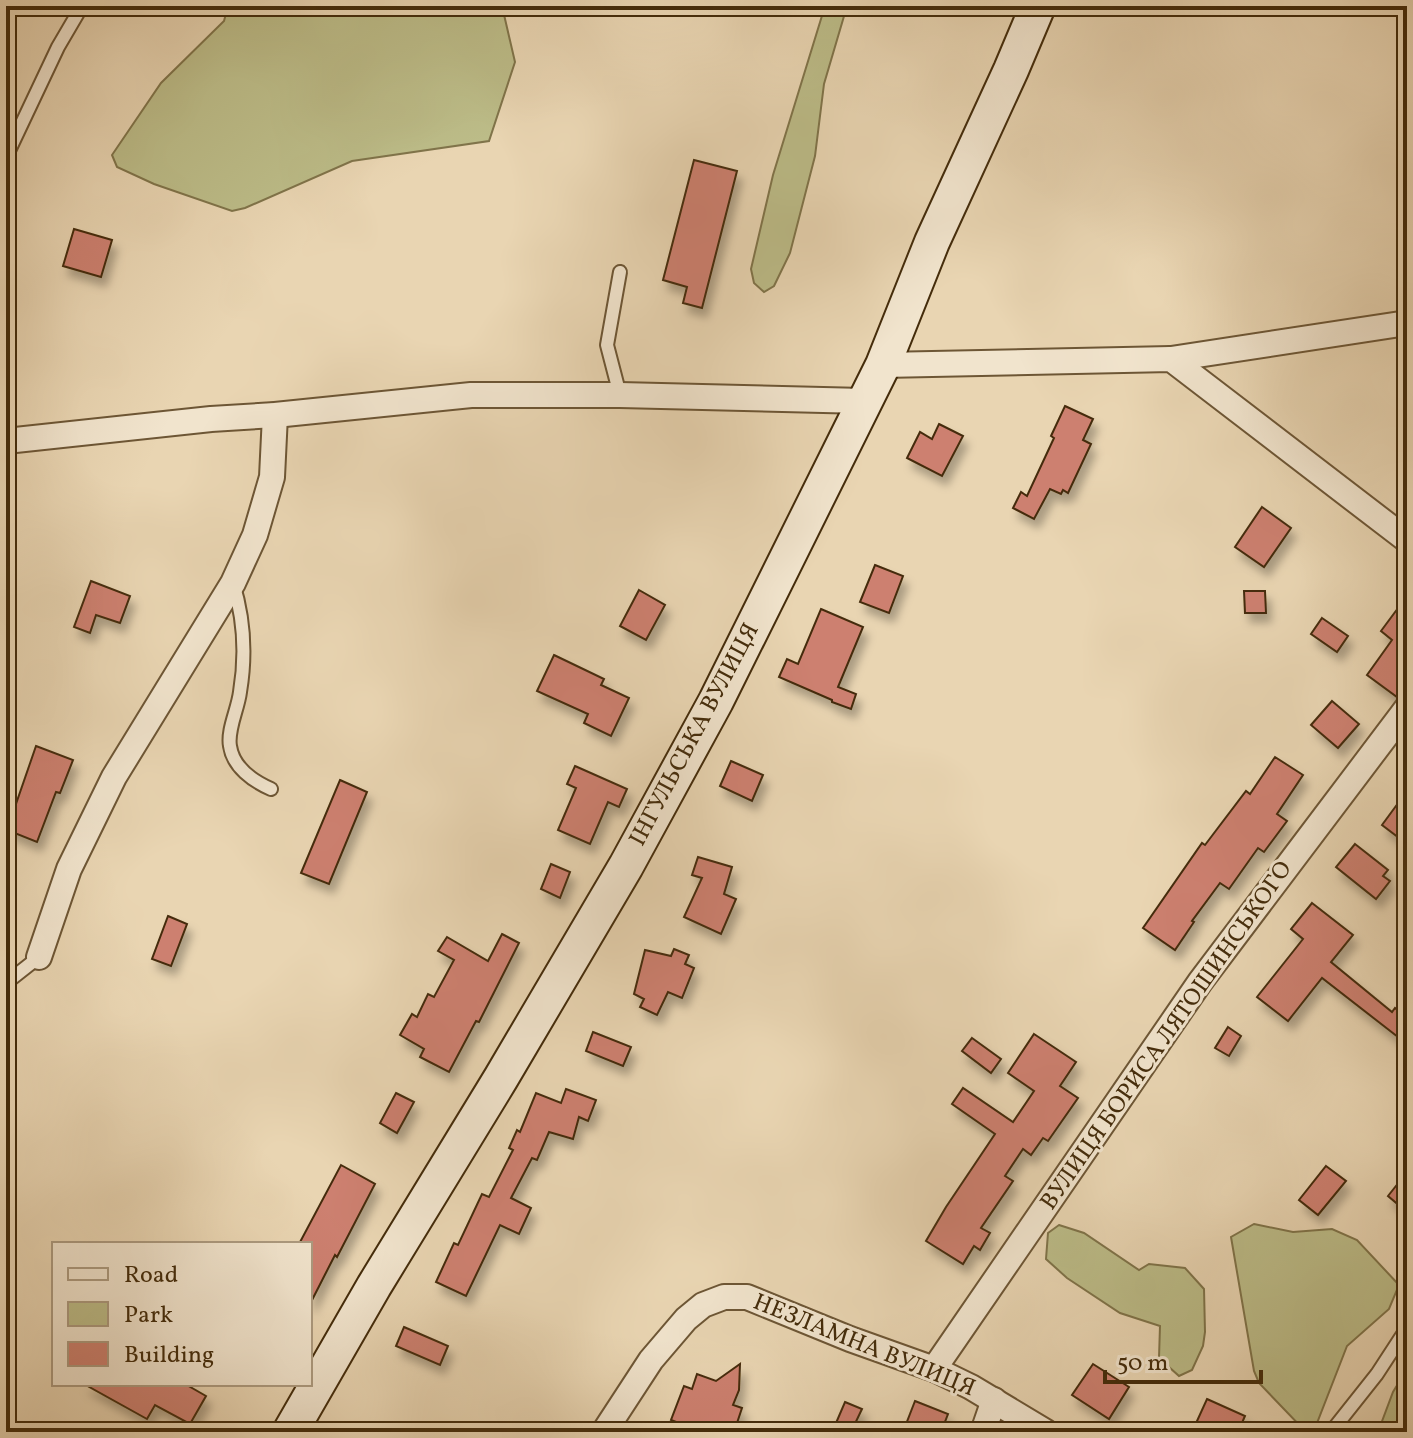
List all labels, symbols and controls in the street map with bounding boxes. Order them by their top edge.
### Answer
street label: ІНГУЛЬСЬКА ВУЛИЦЯ [622,617,768,853]
street label: ВУЛИЦЯ БОРИСА ЛЯТОШИНСЬКОГО [1033,855,1301,1217]
legend [52,1242,312,1386]
text: Road [124,1259,178,1293]
street label: НЕЗЛАМНА ВУЛИЦЯ [748,1286,980,1406]
text: Park [124,1299,173,1333]
scale bar [1105,1334,1261,1384]
text: Building [124,1339,214,1373]
text: 50 m [1117,1347,1169,1381]

